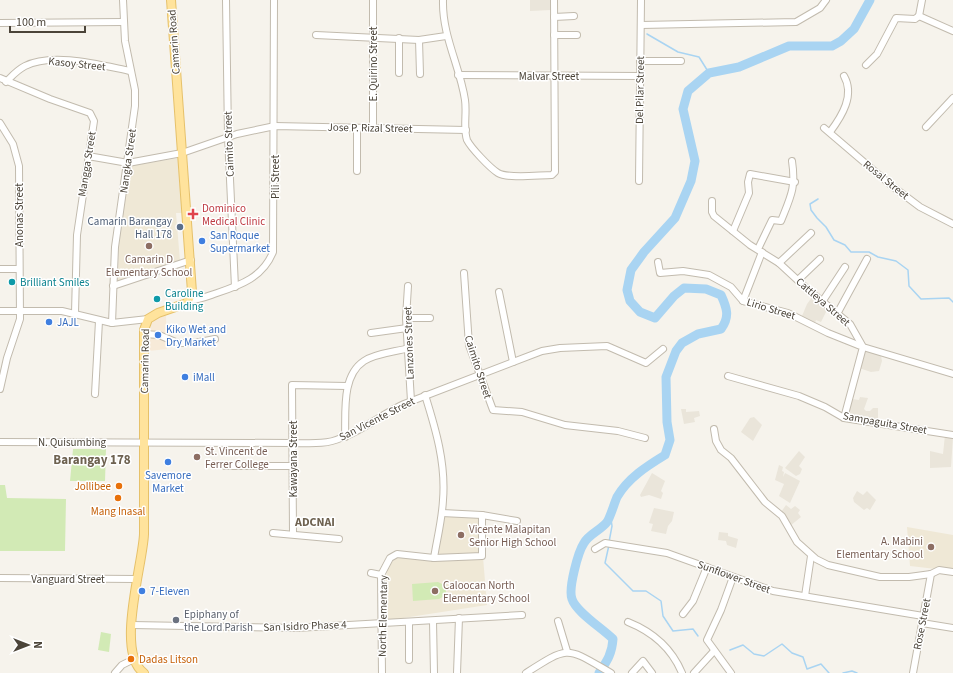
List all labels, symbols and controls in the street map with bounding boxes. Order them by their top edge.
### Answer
scale bar [10,8,85,34]
street label: Camarin Road [164,9,184,75]
text: 100 m [16,14,46,31]
street label: E. Quirino Street [366,26,381,102]
street label: Kasoy Street [48,54,107,74]
street label: Del Pilar Street [632,56,648,124]
street label: Malvar Street [519,69,579,84]
street label: Caimito Street [220,111,238,177]
street label: Jose P. Rizal Street [327,120,413,136]
street label: Nangka Street [116,128,140,194]
street label: Mangga Street [74,130,100,198]
street label: Pili Street [268,155,283,199]
street label: Rosal Street [860,157,912,203]
street label: Anonas Street [12,183,27,247]
place label: Dominico Medical Clinic [202,201,265,229]
marker: Dominico Medical Clinic [187,208,199,220]
place label: Camarin Barangay Hall 178 [88,214,173,242]
marker: Camarin Barangay Hall 178 [175,222,185,232]
place label: San Roque Supermarket [210,228,270,256]
marker: San Roque Supermarket [197,236,207,246]
marker: Camarin D Elementary School [144,241,154,251]
place label: Camarin D Elementary School [106,252,193,280]
street label: Cattleya Street [793,274,854,330]
place label: Brilliant Smiles [20,275,90,290]
marker: Brilliant Smiles [7,277,17,287]
place label: Caroline Building [165,286,204,314]
marker: Caroline Building [152,294,162,304]
street label: Lirio Street [745,294,798,324]
street label: Lanzones Street [400,306,418,380]
place label: JAJL [57,315,80,330]
marker: JAJL [44,317,54,327]
place label: Kiko Wet and Dry Market [166,322,226,350]
street label: Camarin Road [137,328,153,394]
marker: Kiko Wet and Dry Market [153,330,163,340]
street label: Caimito Street [461,333,495,401]
place label: iMall [193,370,215,385]
marker: iMall [180,372,190,382]
street label: San Vicente Street [337,393,418,445]
street label: Sampaguita Street [842,408,928,438]
street label: Kawayana Street [286,420,301,498]
street label: N. Quisumbing [38,435,107,450]
place label: St. Vincent de Ferrer College [205,444,269,472]
district label: Barangay 178 [53,451,131,469]
marker: St. Vincent de Ferrer College [192,452,202,462]
marker: Savemore Market [163,457,173,467]
place label: Savemore Market [145,468,192,496]
place label: Jollibee [74,479,112,494]
marker: Jollibee [114,481,124,491]
marker: Mang Inasal [113,493,123,503]
place label: Mang Inasal [91,504,146,519]
district label: ADCNAI [294,514,335,531]
place label: Vicente Malapitan Senior High School [469,522,556,550]
marker: Vicente Malapitan Senior High School [456,530,466,540]
place label: A. Mabini Elementary School [836,534,923,562]
marker: A. Mabini Elementary School [926,542,936,552]
street label: Sunflower Street [695,557,773,597]
street label: Vanguard Street [31,572,105,587]
street label: North Elementary [375,575,391,657]
place label: Caloocan North Elementary School [443,578,530,606]
place label: 7-Eleven [150,584,190,599]
marker: 7-Eleven [137,586,147,596]
marker: Caloocan North Elementary School [430,586,440,596]
street label: Rose Street [910,597,934,651]
place label: Epiphany of the Lord Parish [184,607,253,635]
marker: Epiphany of the Lord Parish [171,615,181,625]
street label: San Isidro Phase 4 [263,617,347,635]
north arrow [8,625,48,665]
text: N [30,641,45,649]
place label: Dadas Litson [139,652,198,667]
marker: Dadas Litson [126,654,136,664]

